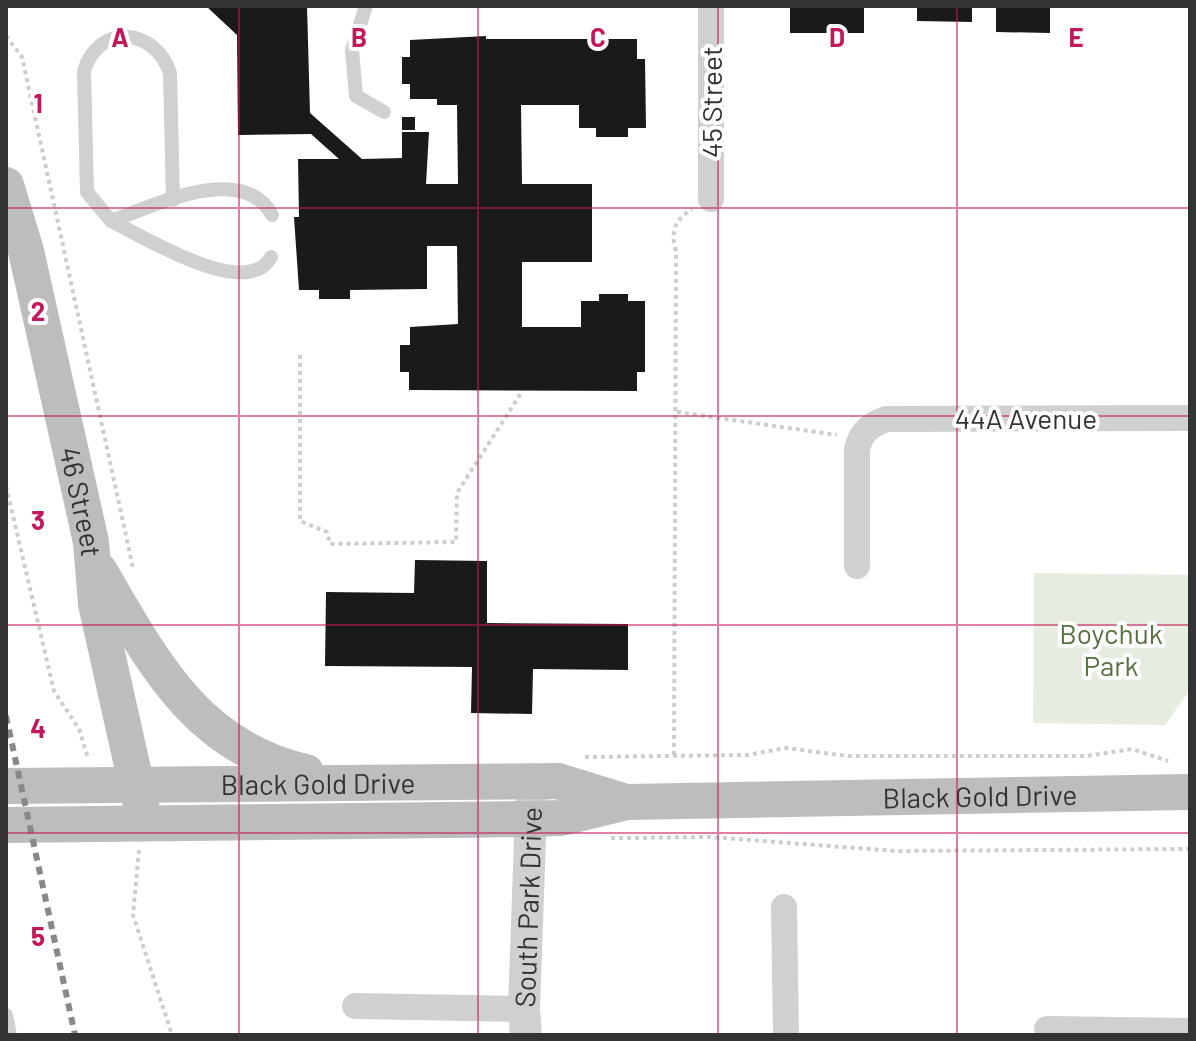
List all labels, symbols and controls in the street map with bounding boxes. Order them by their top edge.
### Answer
text: A [111,21,129,52]
text: B [351,21,367,52]
text: C [590,21,606,52]
text: D [829,21,845,52]
text: E [1068,21,1084,52]
street label: 45 Street [694,46,728,158]
text: 1 [33,87,43,118]
text: 2 [31,295,45,326]
street label: 44A Avenue [955,401,1097,435]
street label: 46 Street [53,444,109,558]
text: 3 [31,504,45,535]
park label: Boychuk Park [1059,616,1163,682]
text: 4 [30,712,46,743]
street label: Black Gold Drive [220,765,415,801]
street label: Black Gold Drive [882,777,1078,814]
street label: South Park Drive [507,806,548,1008]
text: 5 [31,920,45,951]

